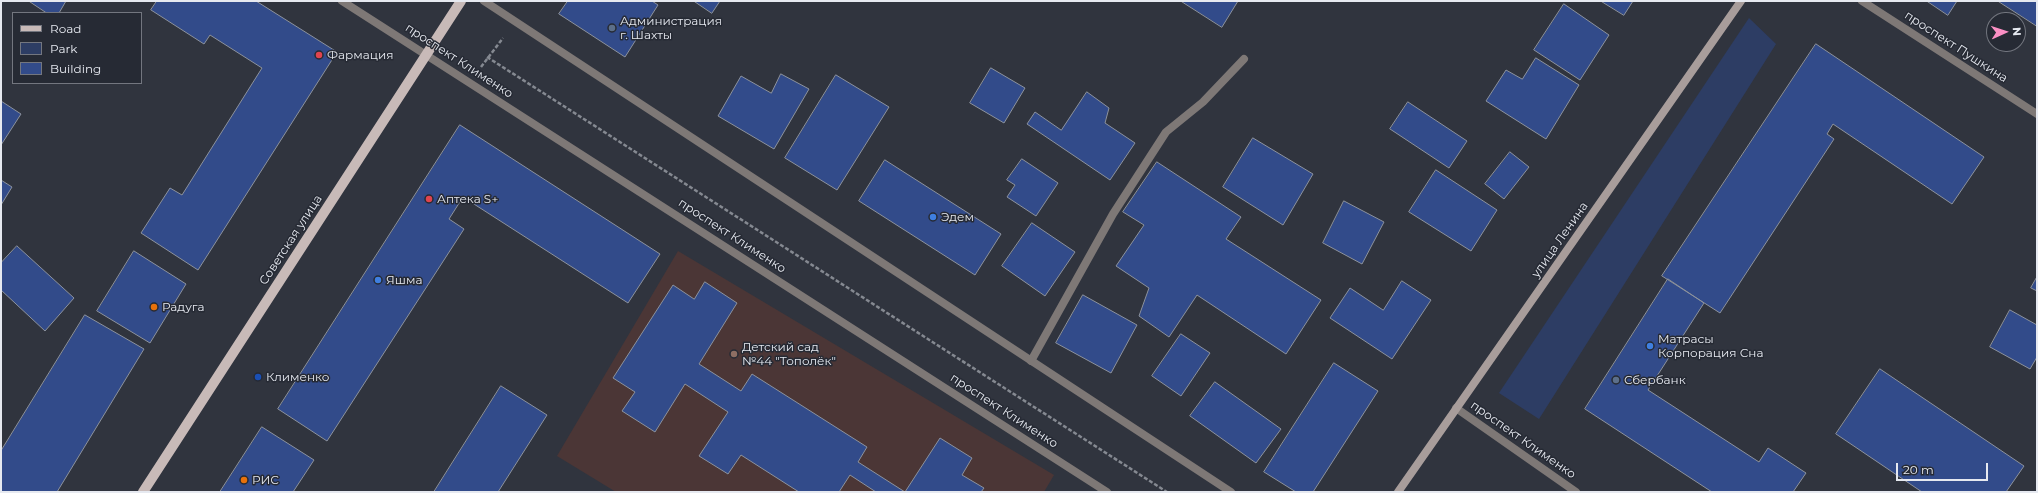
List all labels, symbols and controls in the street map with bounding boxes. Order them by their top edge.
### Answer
street label: проспект Пушкина [1902,8,2010,86]
legend [12,12,142,84]
north arrow [1986,12,2026,52]
place label: Администрация г. Шахты [620,14,722,42]
text: Road [50,21,81,36]
street label: проспект Клименко [403,21,515,101]
marker: Администрация г. Шахты [607,23,617,33]
text: N [2010,27,2024,36]
text: Park [50,41,77,56]
place label: Фармация [327,48,393,62]
marker: Фармация [314,50,324,60]
text: Building [50,61,101,76]
street label: Советская улица [257,192,325,288]
place label: Аптека S+ [437,192,498,206]
marker: Аптека S+ [424,194,434,204]
street label: проспект Клименко [676,196,788,276]
street label: улица Ленина [1529,199,1591,281]
place label: Эдем [941,210,974,224]
marker: Эдем [928,212,938,222]
place label: Яшма [386,273,422,287]
marker: Яшма [373,275,383,285]
place label: Радуга [162,300,205,314]
marker: Радуга [149,302,159,312]
place label: Матрасы Корпорация Сна [1658,332,1763,360]
place label: Детский сад №44 "Тополёк" [742,340,836,368]
marker: Матрасы Корпорация Сна [1645,341,1655,351]
marker: Детский сад №44 "Тополёк" [729,349,739,359]
place label: Клименко [266,370,329,384]
street label: проспект Клименко [948,371,1060,451]
marker: Клименко [253,372,263,382]
place label: Сбербанк [1624,373,1686,387]
marker: Сбербанк [1611,375,1621,385]
street label: проспект Клименко [1468,398,1578,482]
scale bar [1898,455,1990,481]
text: 20 m [1903,462,1934,477]
place label: РИС [252,473,279,487]
marker: РИС [239,475,249,485]

